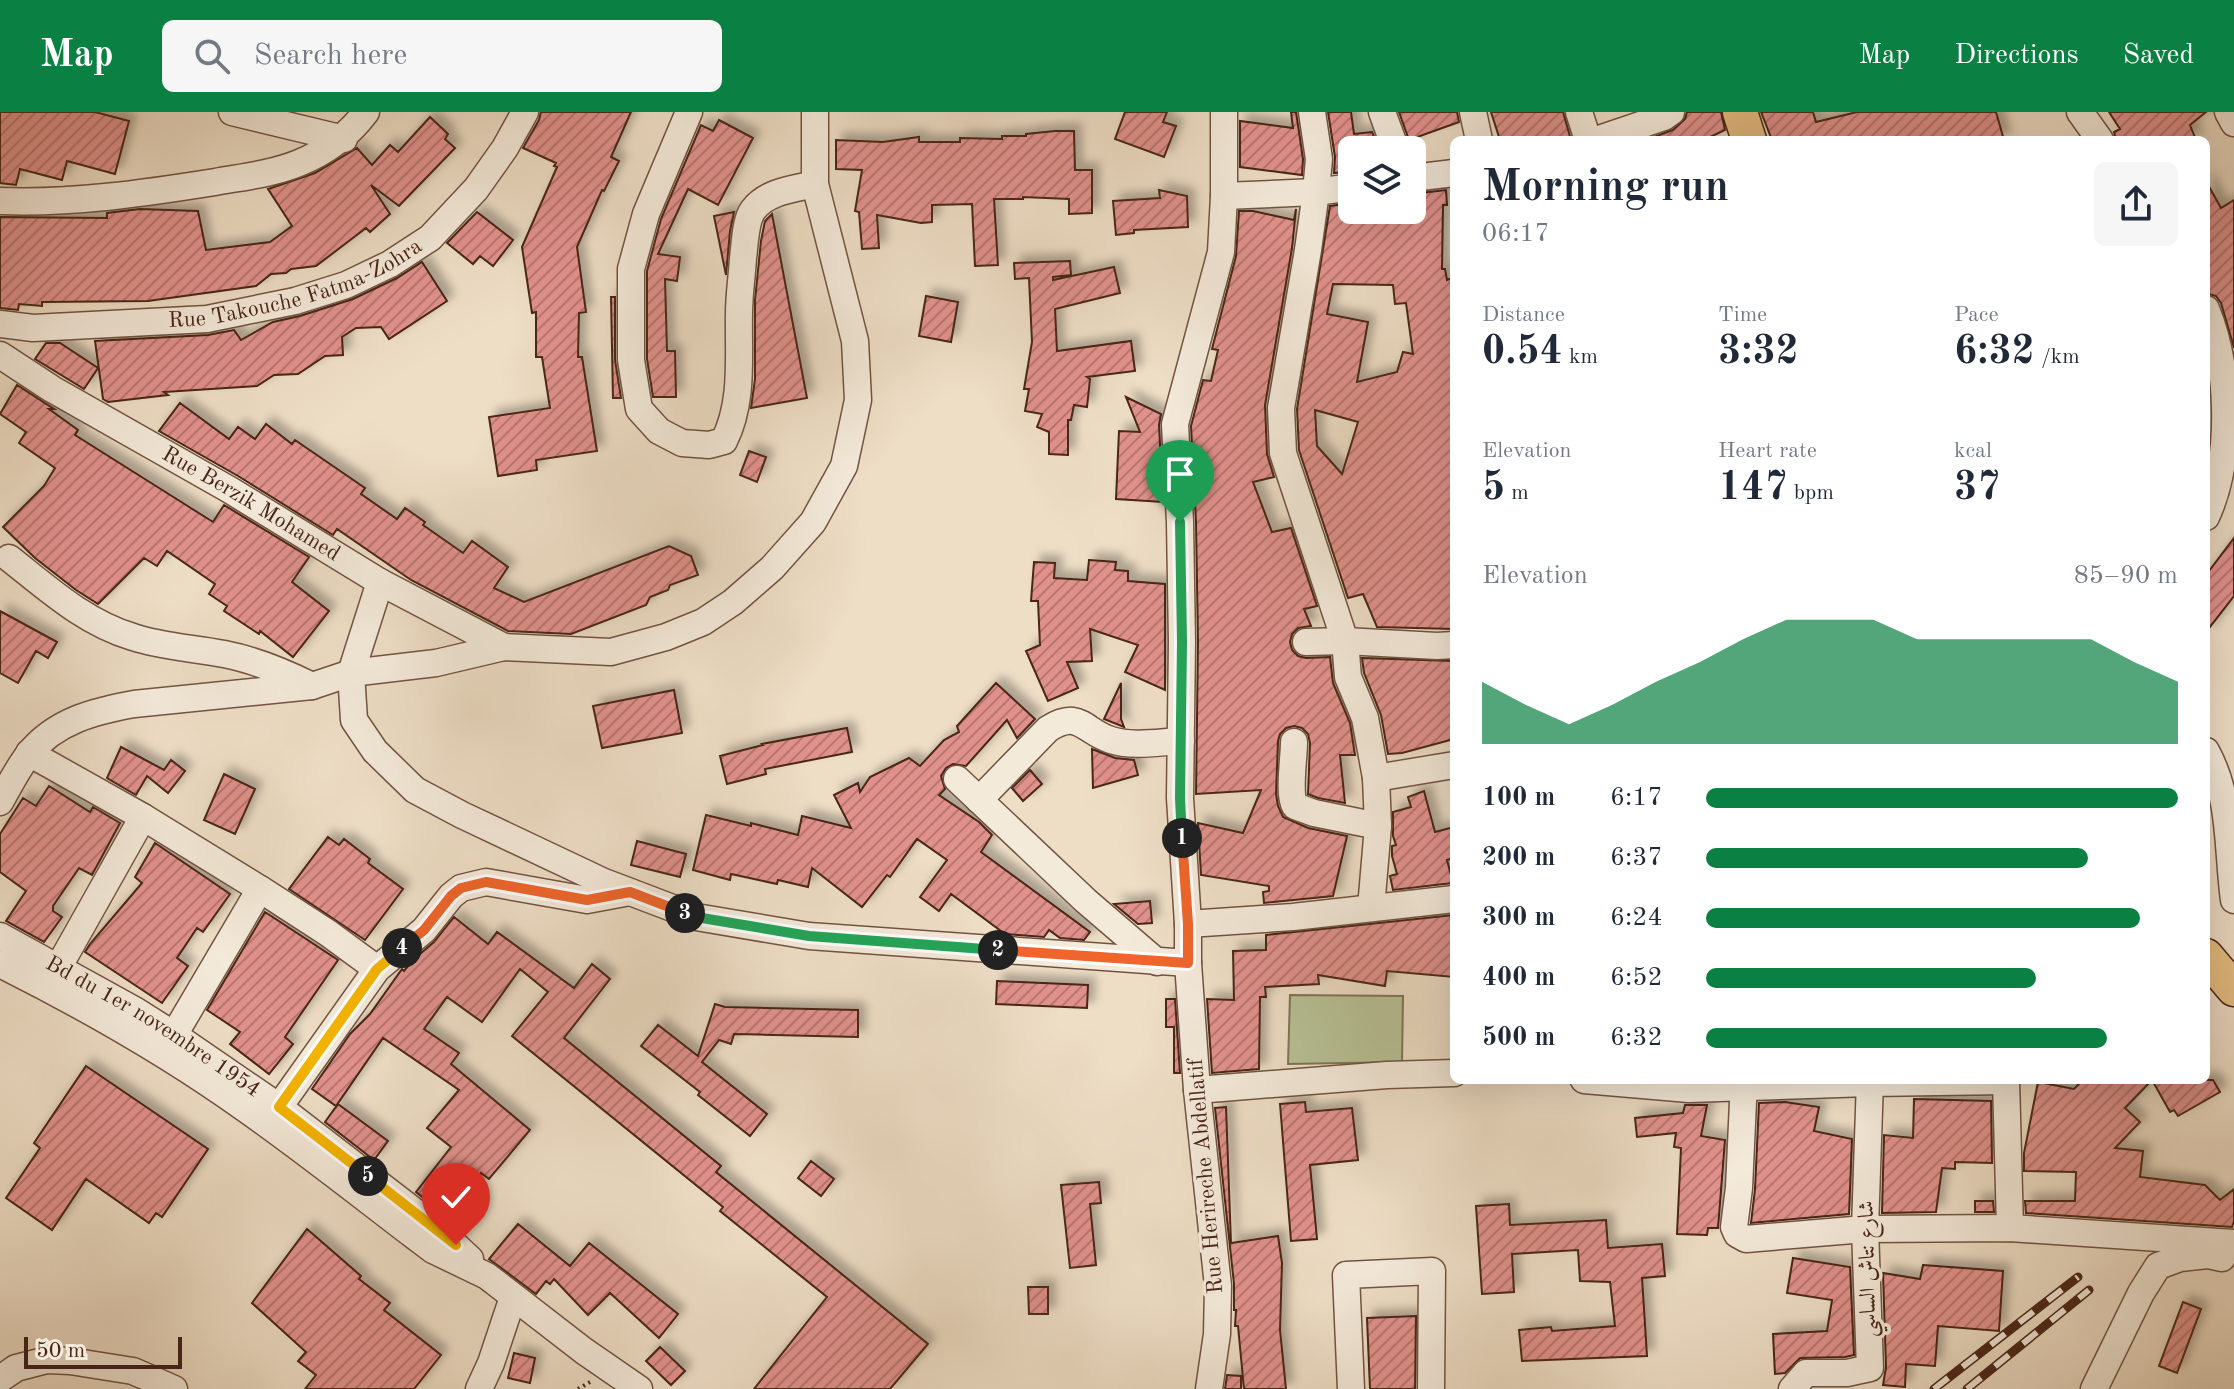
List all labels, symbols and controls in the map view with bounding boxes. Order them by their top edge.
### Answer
search box [162,20,722,92]
icon: search [190,34,234,78]
text: Map [40,37,114,75]
text: Search here [254,41,407,71]
text: Map [1858,42,1910,70]
text: Directions [1954,42,2079,70]
text: Saved [2123,42,2194,70]
map controls [1338,136,1426,224]
button: layers [1338,136,1426,224]
button: share [2094,162,2178,246]
text: Morning run [1482,166,1729,210]
text: 06:17 [1482,221,1550,247]
street label: Rue Takouche Fatma-Zohra [168,235,426,332]
text: Distance [1482,304,1565,326]
text: Time [1718,304,1767,326]
text: Pace [1954,304,1999,326]
text: 0.54 [1482,333,1563,373]
text: 3:32 [1718,333,1799,373]
text: 6:32 [1954,333,2035,373]
text: km [1563,346,1598,368]
text: /km [2035,346,2080,368]
pin [1146,440,1214,522]
text: Elevation [1482,440,1572,462]
text: Heart rate [1718,440,1817,462]
text: kcal [1954,440,1992,462]
street label: Rue Berzik Mohamed [158,443,344,566]
icon: arrive [1158,452,1202,496]
text: 5 [1482,469,1505,509]
text: 147 [1718,469,1788,509]
text: 37 [1954,469,2000,509]
text: m [1505,482,1529,504]
text: bpm [1788,482,1834,504]
text: Elevation [1482,563,1588,589]
text: 85–90 m [2074,563,2178,589]
text: 100 m [1482,785,1555,811]
text: 6:17 [1610,785,1663,811]
pin: 1 [1162,818,1202,858]
text: 1 [1176,827,1188,849]
text: 200 m [1482,845,1555,871]
text: 6:37 [1610,845,1663,871]
pin: 3 [665,893,705,933]
text: 3 [679,902,691,924]
text: 300 m [1482,905,1555,931]
text: 6:24 [1610,905,1663,931]
pin: 4 [382,928,422,968]
pin: 2 [978,930,1018,970]
text: 4 [396,937,408,959]
text: 2 [992,939,1004,961]
street label: Bd du 1er novembre 1954 [42,952,264,1102]
text: 400 m [1482,965,1555,991]
text: 6:52 [1610,965,1663,991]
text: 500 m [1482,1025,1555,1051]
text: 6:32 [1610,1025,1663,1051]
street label: Rue Herireche Abdellatif [1185,1057,1227,1295]
pin: 5 [348,1156,388,1196]
pin [422,1163,490,1245]
text: 5 [362,1165,374,1187]
icon: check [434,1175,478,1219]
street label: شارع نتاش الساسي [1856,1200,1888,1338]
scale bar [24,1333,182,1369]
text: 50 m [36,1340,85,1362]

